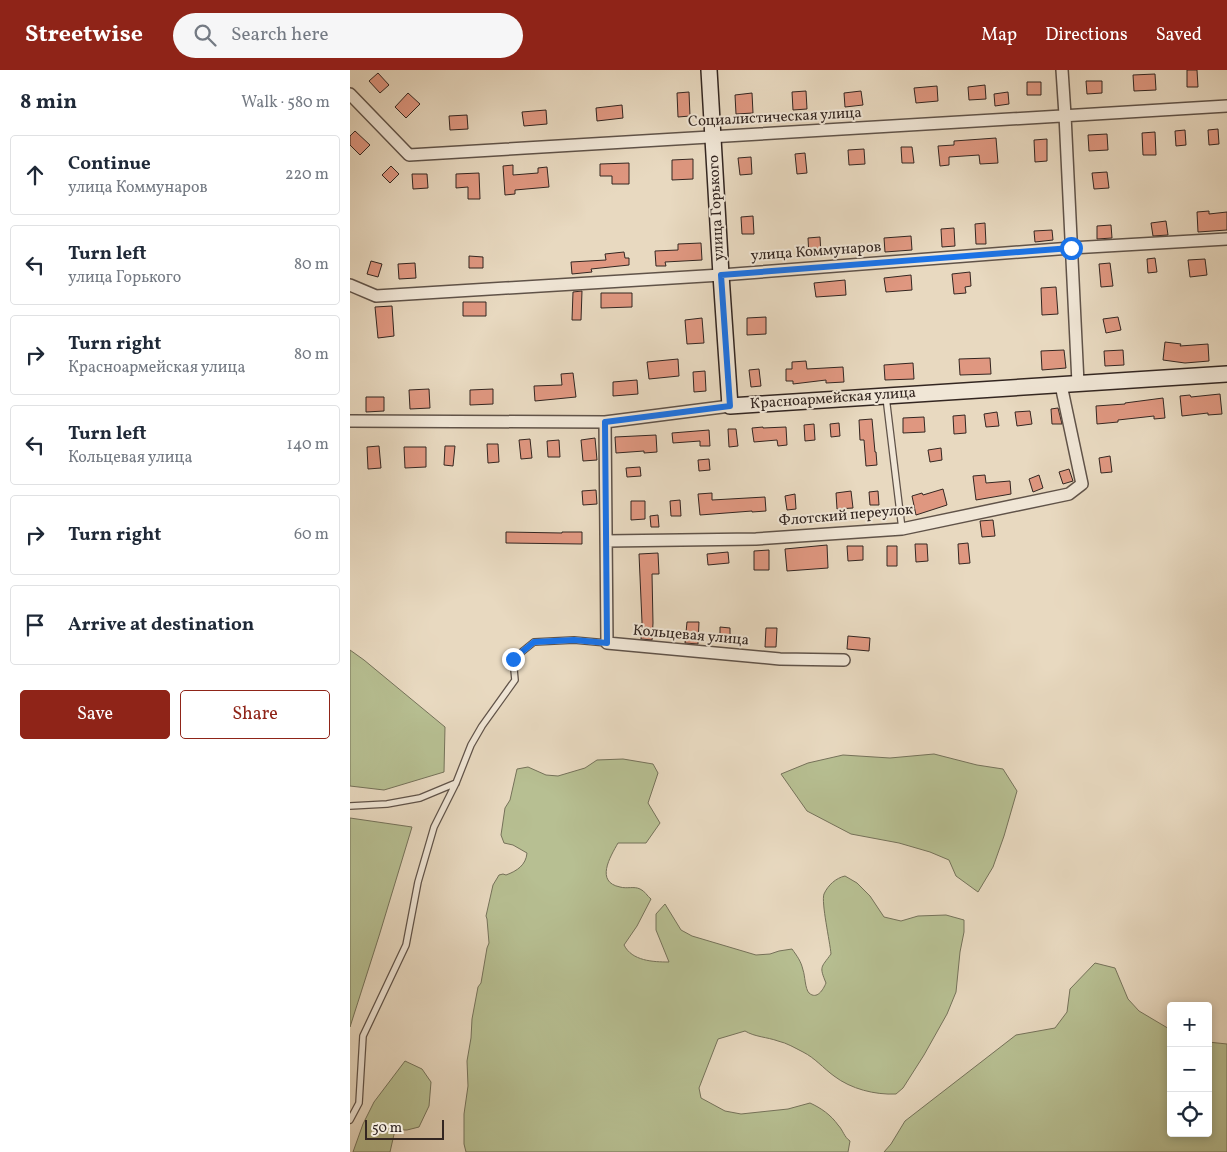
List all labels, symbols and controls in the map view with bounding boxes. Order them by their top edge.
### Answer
search box [173,13,523,58]
text: Streetwise [25,18,143,52]
icon: search [191,21,219,49]
text: Search here [231,22,328,48]
text: Map [981,23,1017,48]
text: Directions [1045,23,1128,48]
text: Saved [1156,23,1202,48]
text: 8 min [20,88,77,117]
text: Walk · 580 m [241,92,330,114]
street label: Социалистическая улица [688,103,862,133]
text: Continue [68,151,151,177]
street label: улица Горького [704,154,730,262]
icon: ahead [21,161,49,189]
text: 220 m [285,164,329,186]
text: улица Коммунаров [68,177,208,199]
street label: улица Коммунаров [750,237,882,267]
route start [1060,237,1083,260]
text: Turn left [68,241,147,267]
icon: left [21,251,49,279]
text: 80 m [294,254,329,276]
text: улица Горького [68,267,181,289]
text: Turn right [68,331,161,357]
icon: right [21,341,49,369]
text: 80 m [294,344,329,366]
text: Красноармейская улица [68,357,245,379]
street label: Красноармейская улица [749,383,917,415]
text: Turn left [68,421,147,447]
icon: left [21,431,49,459]
text: 140 m [287,434,329,456]
text: Кольцевая улица [68,447,192,469]
street label: Флотский переулок [778,500,914,532]
icon: right [21,521,49,549]
text: Turn right [68,522,161,548]
text: 60 m [294,524,329,546]
icon: arrive [21,611,49,639]
text: Arrive at destination [68,612,254,638]
street label: Кольцевая улица [632,620,750,652]
route end [502,648,525,671]
button: Save [20,690,170,739]
button: Share [180,690,330,739]
map controls [1167,1002,1212,1137]
button: + [1167,1002,1212,1047]
button: − [1167,1047,1212,1092]
button: locate [1167,1092,1212,1137]
scale bar [365,1117,444,1140]
text: 50 m [372,1119,402,1138]

